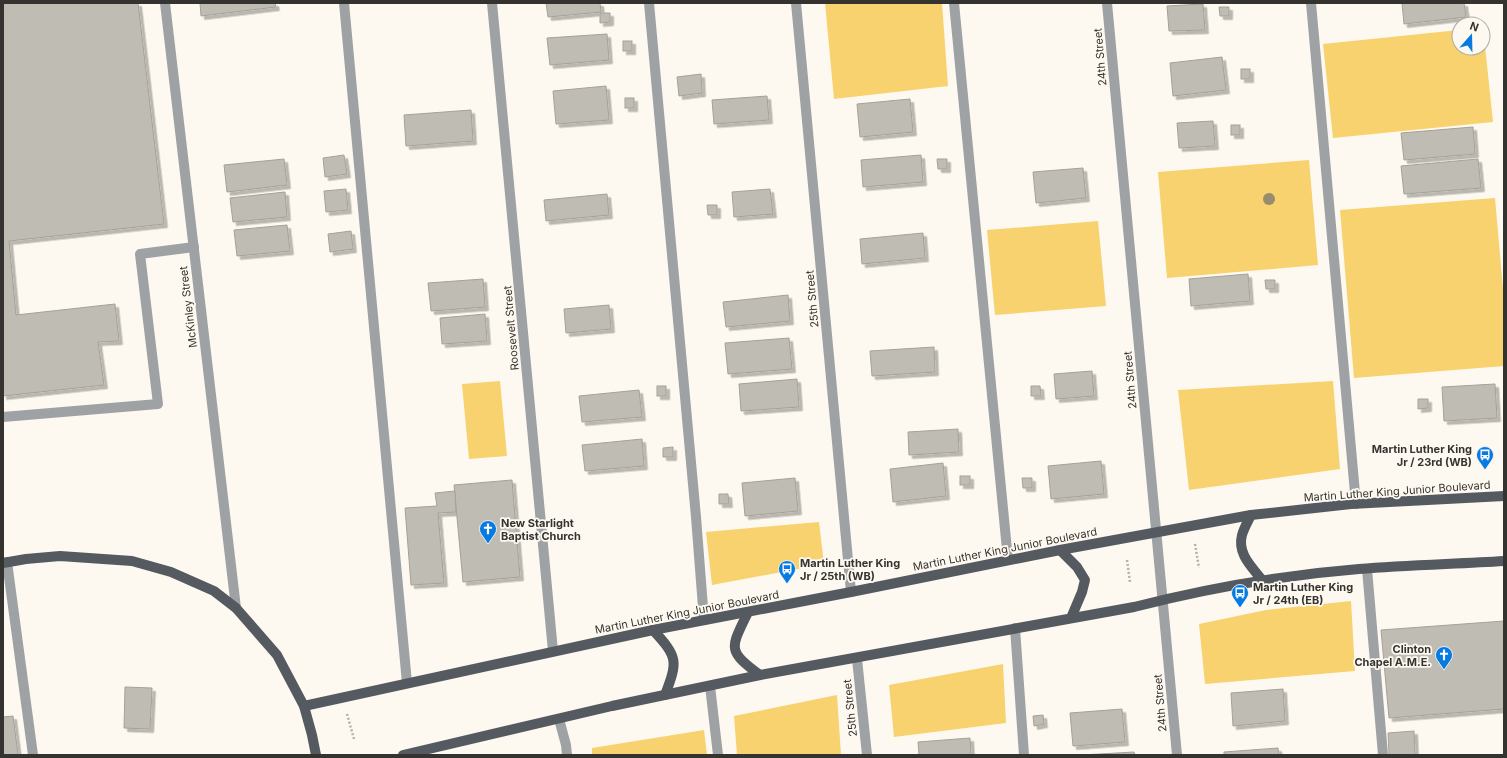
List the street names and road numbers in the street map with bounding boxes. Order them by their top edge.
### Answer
street label: 24th Street [1090,27,1109,86]
street label: McKinley Street [176,265,200,349]
street label: 25th Street [802,269,821,328]
street label: Roosevelt Street [500,285,522,371]
street label: 24th Street [1120,350,1139,409]
street label: Martin Luther King Junior Boulevard [1303,477,1491,505]
street label: Martin Luther King Junior Boulevard [912,524,1098,574]
street label: Martin Luther King Junior Boulevard [594,587,780,637]
street label: 24th Street [1150,673,1169,732]
street label: 25th Street [840,678,860,737]

